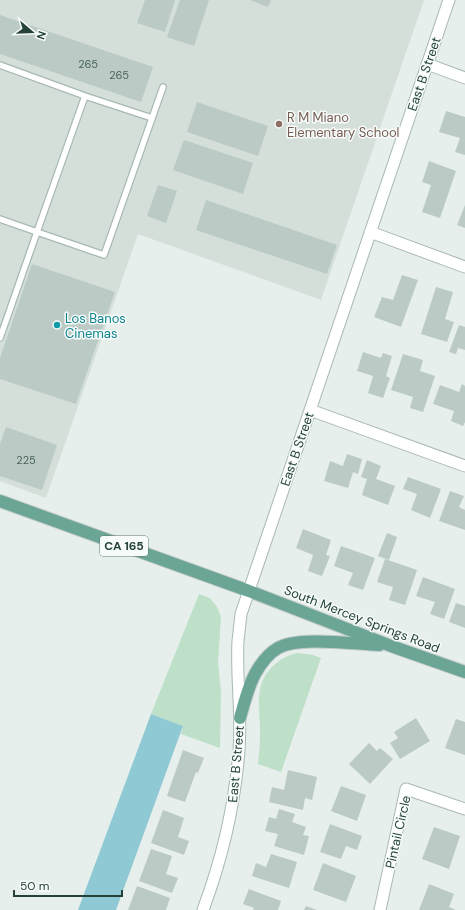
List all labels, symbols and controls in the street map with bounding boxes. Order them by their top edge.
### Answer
north arrow [12,12,52,52]
text: N [34,29,49,41]
street label: East B Street [403,35,445,113]
house number: 265 [78,57,98,71]
house number: 265 [109,68,129,82]
place label: R M Miano Elementary School [287,109,400,141]
marker: R M Miano Elementary School [274,119,284,129]
place label: Los Banos Cinemas [65,310,126,342]
marker: Los Banos Cinemas [52,320,62,330]
street label: East B Street [276,410,318,488]
house number: 225 [16,453,36,467]
road number: CA 165 [100,536,148,556]
street label: South Mercey Springs Road [282,581,442,657]
street label: East B Street [224,725,248,803]
street label: Pintail Circle [381,794,415,870]
scale bar [14,872,122,898]
text: 50 m [20,878,49,894]

